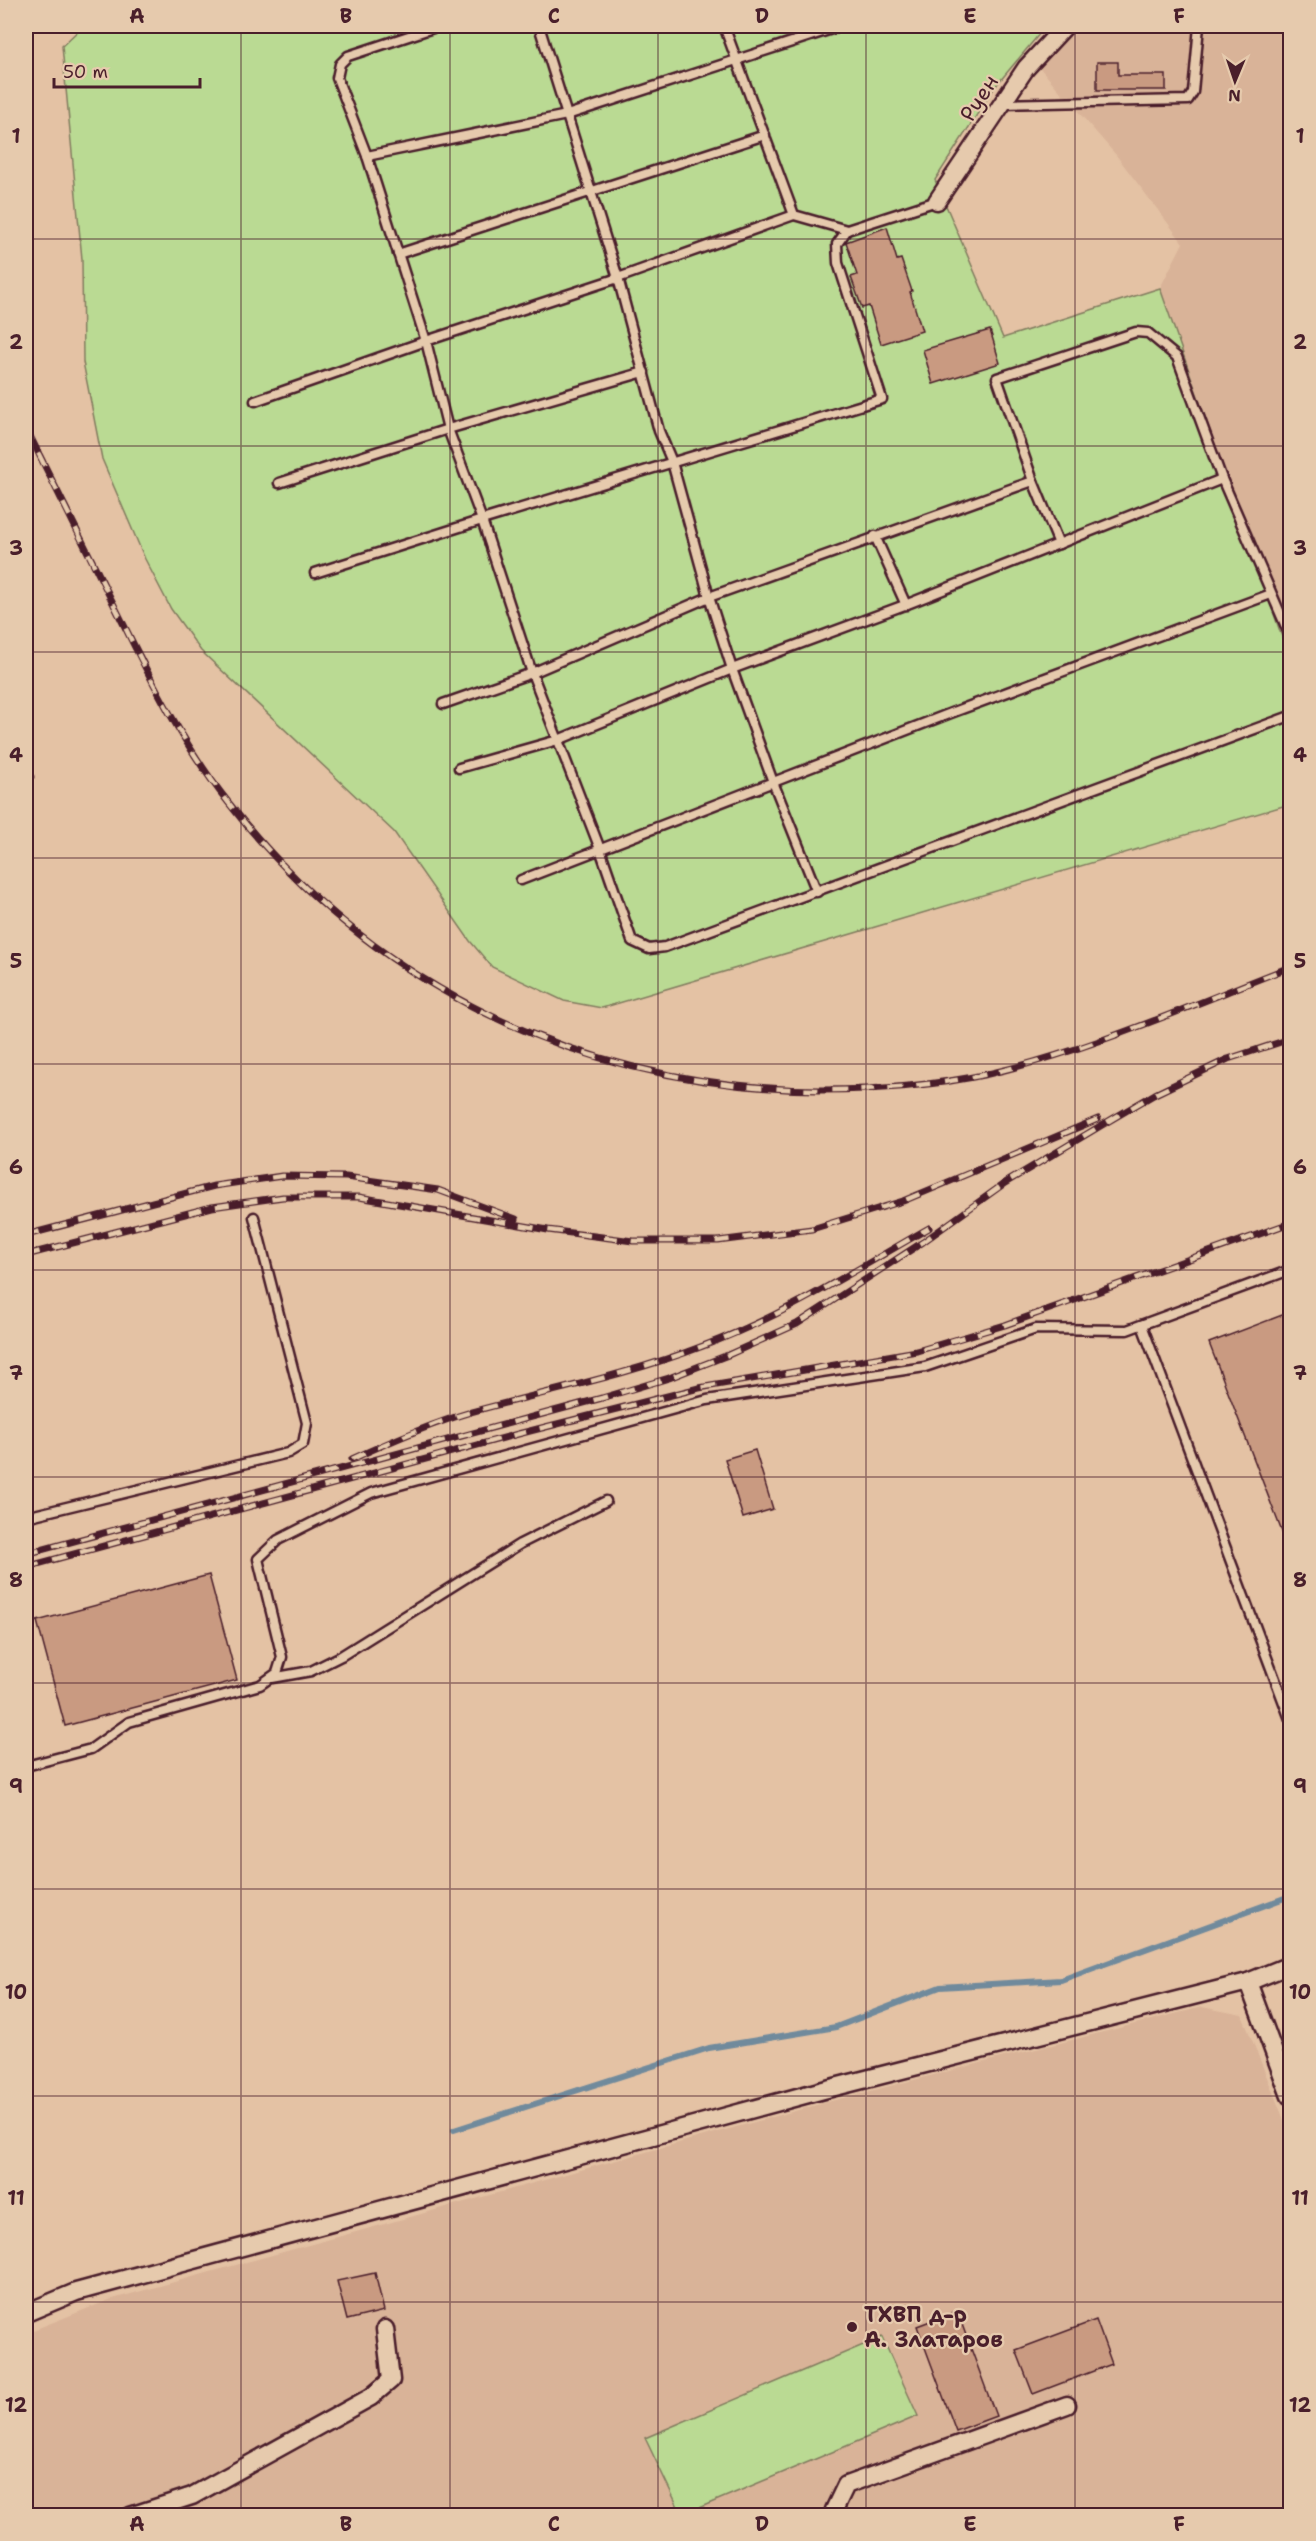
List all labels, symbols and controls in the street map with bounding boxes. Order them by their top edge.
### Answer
text: A [129,3,145,29]
text: B [340,3,352,29]
text: C [548,3,560,29]
text: D [755,3,769,29]
text: E [963,3,977,29]
text: F [1173,3,1185,29]
scale bar [54,51,200,89]
north arrow [1205,51,1265,111]
text: 50 m [63,60,108,84]
street label: Руен [953,69,1005,127]
text: N [1228,85,1241,106]
text: 1 [11,123,21,149]
text: 1 [1295,123,1305,149]
text: 2 [9,329,23,355]
text: 2 [1293,329,1307,355]
text: 3 [9,535,23,561]
text: 3 [1293,535,1307,561]
text: 4 [9,742,23,768]
text: 4 [1293,742,1307,768]
text: 5 [10,948,22,974]
text: 5 [1294,948,1306,974]
text: 6 [9,1154,23,1180]
text: 6 [1293,1154,1307,1180]
text: 7 [9,1360,23,1386]
text: 7 [1293,1360,1307,1386]
text: 8 [9,1567,23,1593]
text: 8 [1293,1567,1307,1593]
text: 9 [9,1773,23,1799]
text: 9 [1293,1773,1307,1799]
text: 10 [5,1979,27,2005]
text: 10 [1289,1979,1311,2005]
text: 11 [7,2185,25,2211]
text: 11 [1291,2185,1309,2211]
place label: ТХВП д-р А. Златаров [864,2300,1003,2354]
marker: ТХВП д-р А. Златаров [845,2320,859,2334]
text: 12 [5,2392,27,2418]
text: 12 [1289,2392,1311,2418]
text: A [129,2511,145,2537]
text: B [340,2511,352,2537]
text: C [548,2511,560,2537]
text: D [755,2511,769,2537]
text: E [963,2511,977,2537]
text: F [1173,2511,1185,2537]

